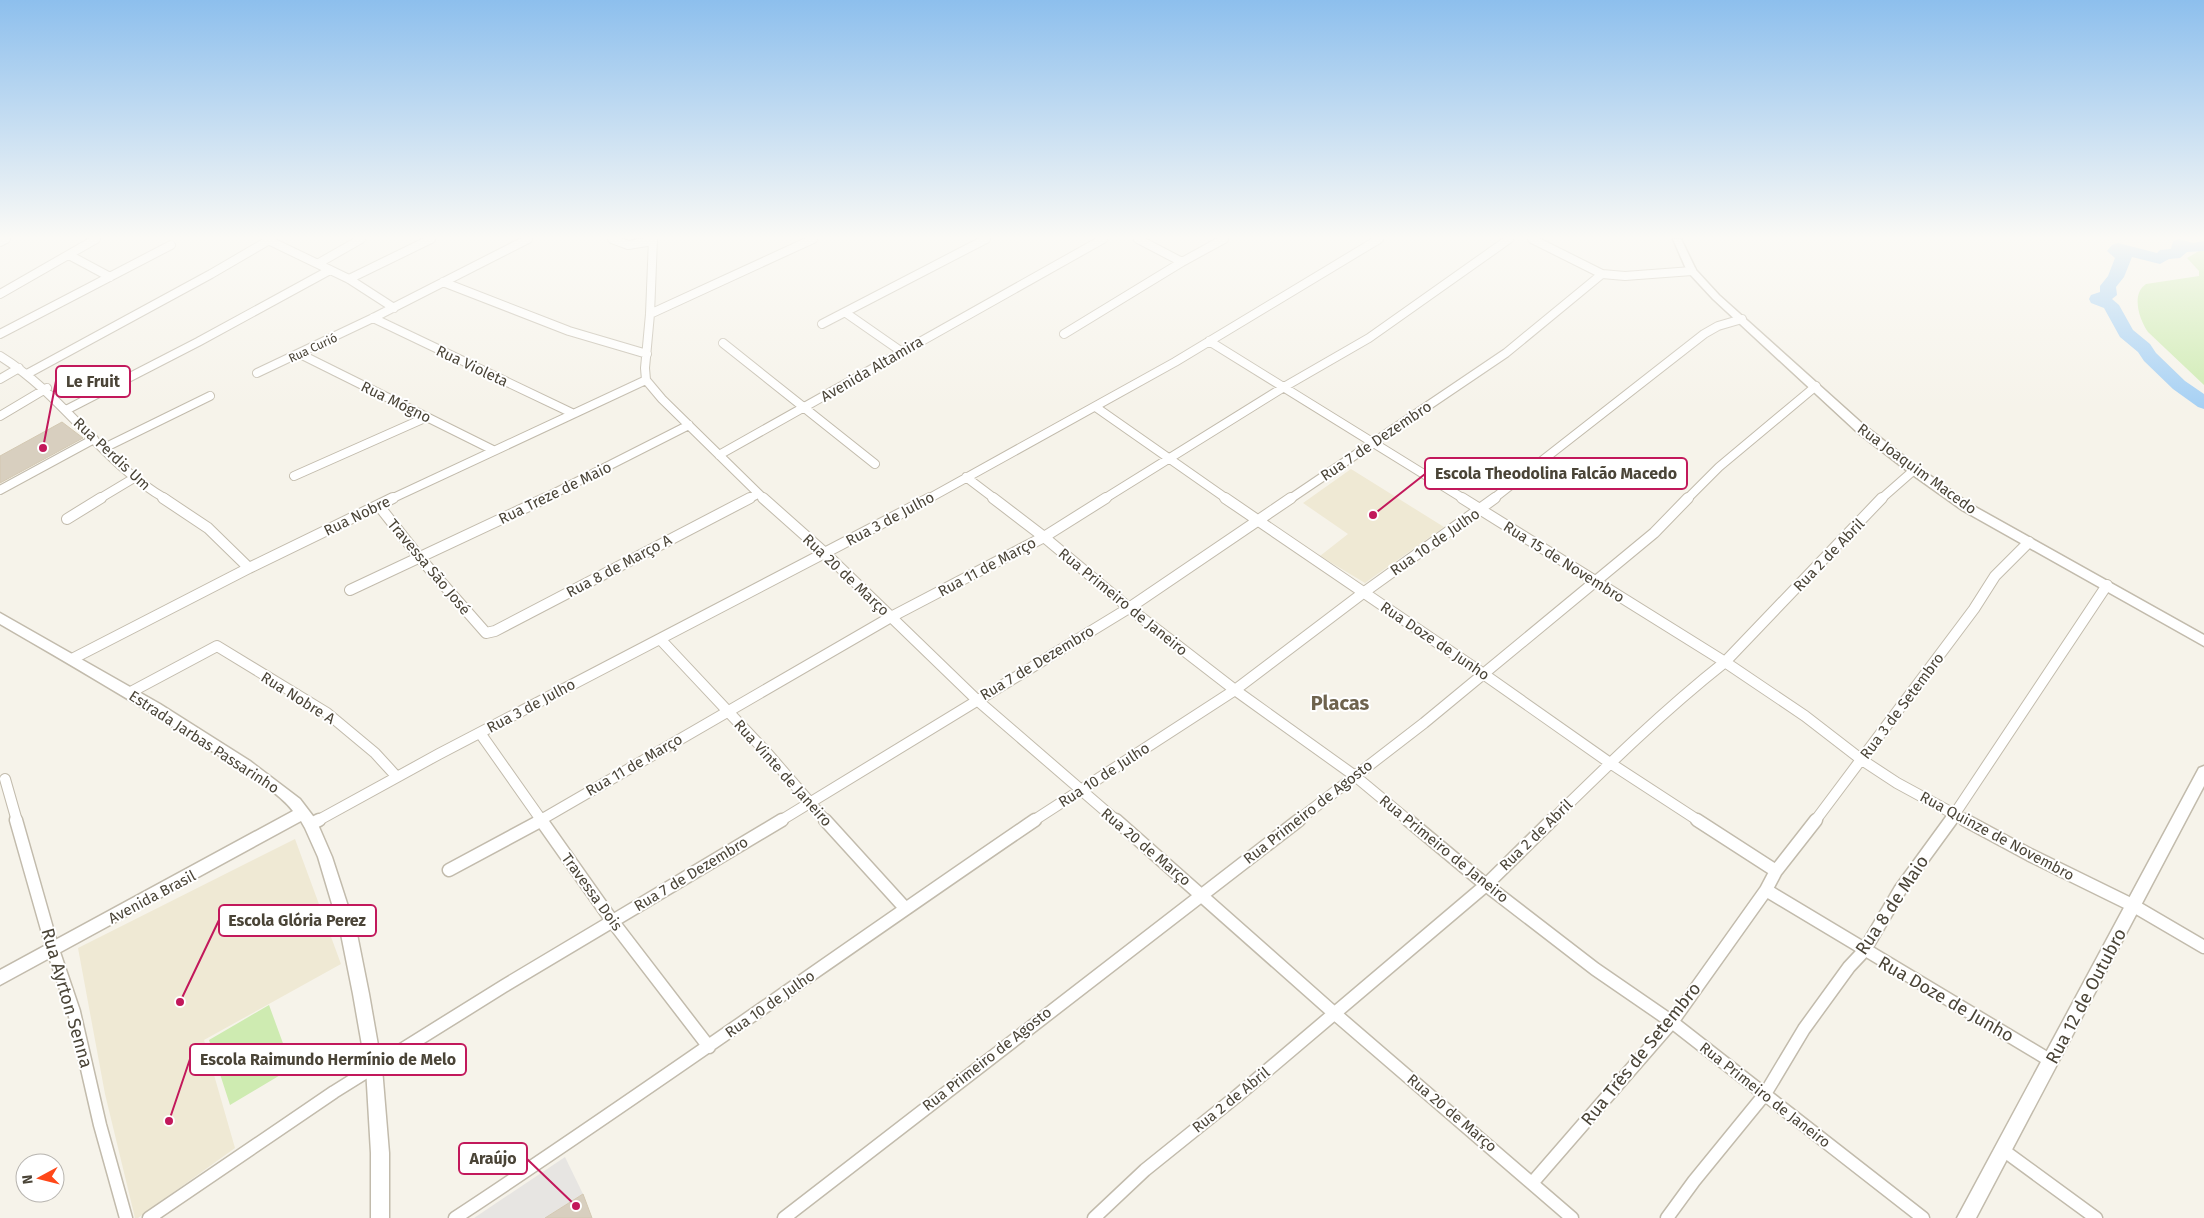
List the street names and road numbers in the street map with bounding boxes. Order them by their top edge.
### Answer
street label: Rua Curió [286,331,340,365]
street label: Avenida Altamira [818,332,926,406]
street label: Rua Violeta [433,342,511,390]
street label: Rua Mógno [358,377,434,427]
street label: Rua 7 de Dezembro [1317,397,1435,485]
street label: Rua Perdis Um [70,414,154,494]
street label: Rua Joaquim Macedo [1854,420,1980,518]
street label: Rua Treze de Maio [496,458,614,528]
street label: Rua 3 de Julho [843,488,937,550]
street label: Rua Nobre [321,492,393,540]
street label: Rua 10 de Julho [1387,504,1483,580]
street label: Rua 2 de Abril [1790,514,1869,595]
street label: Travessa São José [384,515,474,619]
street label: Rua 15 de Novembro [1500,517,1628,607]
street label: Rua 8 de Março A [563,530,675,601]
street label: Rua 20 de Março [799,530,893,620]
street label: Rua 11 de Março [935,534,1039,600]
street label: Rua Primeiro de Janeiro [1055,544,1191,660]
street label: Rua Doze de Junho [1377,598,1493,684]
street label: Rua 7 de Dezembro [977,622,1097,704]
street label: Rua 3 de Setembro [1856,649,1948,763]
street label: Rua Nobre A [258,668,339,728]
street label: Rua 3 de Julho [484,675,578,737]
street label: Estrada Jarbas Passarinho [126,687,282,797]
street label: Rua Vinte de Janeiro [730,716,836,830]
street label: Rua 11 de Março [582,730,686,800]
street label: Rua 10 de Julho [1055,739,1153,811]
street label: Rua Primeiro de Agosto [1240,756,1376,868]
street label: Rua Quinze de Novembro [1917,788,2077,884]
street label: Rua Primeiro de Janeiro [1376,791,1512,907]
street label: Rua 2 de Abril [1496,795,1577,874]
street label: Rua 20 de Março [1097,804,1195,890]
street label: Rua 7 de Dezembro [631,833,751,915]
street label: Travessa Dois [558,850,626,934]
street label: Rua 8 de Maio [1851,851,1933,959]
street label: Avenida Brasil [105,866,199,928]
street label: Rua 12 de Outubro [2041,924,2131,1068]
street label: Rua Ayrton Senna [36,925,98,1071]
street label: Rua Doze de Junho [1874,951,2018,1047]
street label: Rua 10 de Julho [722,966,818,1042]
street label: Rua Três de Setembro [1576,978,1706,1130]
street label: Rua Primeiro de Agosto [919,1003,1055,1115]
street label: Rua Primeiro de Janeiro [1696,1038,1834,1152]
street label: Rua 2 de Abril [1189,1063,1274,1137]
street label: Rua 20 de Março [1403,1070,1501,1156]

